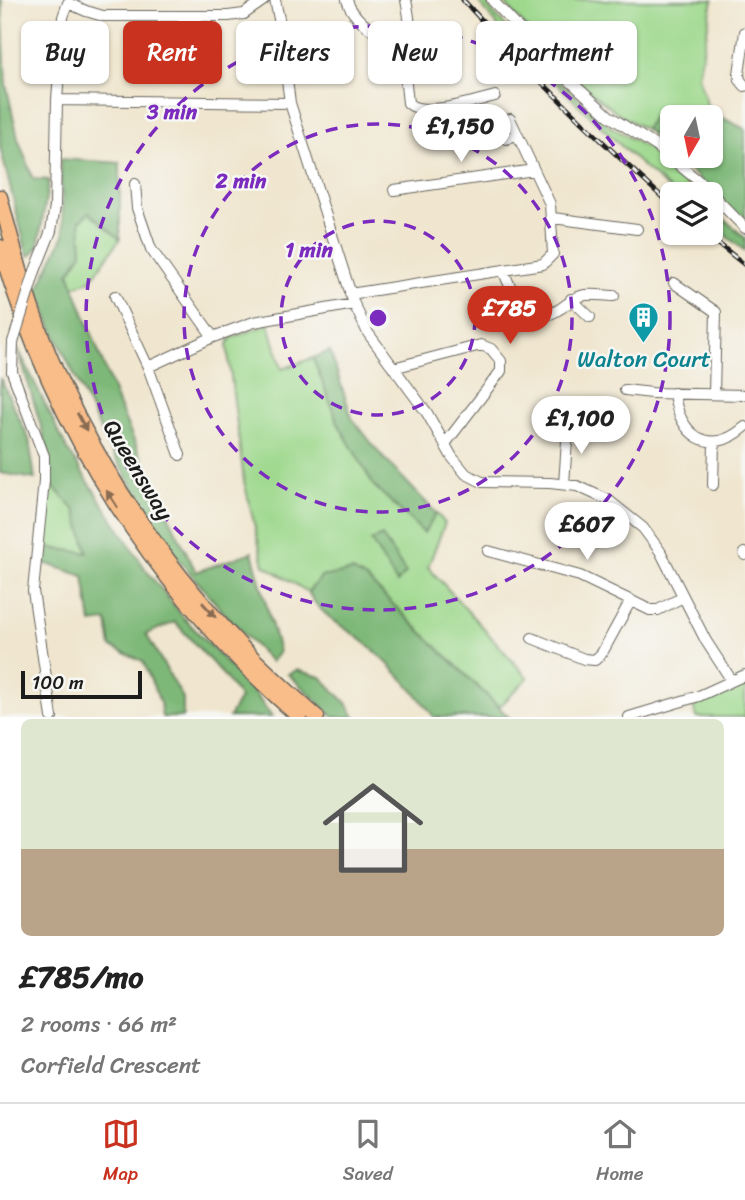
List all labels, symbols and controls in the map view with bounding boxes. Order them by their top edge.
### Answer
chip: Buy [21,21,109,84]
chip: Rent [123,21,222,84]
chip: Filters [236,21,354,84]
chip: New [368,21,462,84]
chip: Apartment [476,21,637,84]
text: 3 min [146,93,198,131]
pin: £1,150 [404,104,518,164]
north arrow [660,105,723,168]
map controls [660,105,723,245]
text: £1,150 [428,106,494,147]
text: 2 min [215,162,267,200]
button: layers [660,182,723,245]
text: 1 min [285,231,334,269]
pin: £785 [469,286,551,346]
text: £785 [483,288,537,329]
building icon: Walton Court [627,301,661,345]
centre of rings [366,306,390,330]
place label: Walton Court [577,339,711,380]
pin: £1,100 [524,396,638,456]
text: £1,100 [547,398,615,439]
street label: Queensway [91,411,185,529]
one-way arrow [76,412,88,432]
one-way arrow [105,489,118,509]
pin: £607 [546,503,628,562]
text: £607 [561,504,613,545]
one-way arrow [201,601,217,619]
text: 100 m [32,666,84,699]
scale bar [21,668,142,700]
icon: home [310,765,436,891]
text: £785/mo [21,950,144,1004]
text: 2 rooms · 66 m² [21,1004,177,1045]
text: Corfield Crescent [21,1045,201,1086]
tab: Map [102,1115,140,1190]
tab: Saved [343,1115,393,1190]
tab: Home [596,1115,643,1190]

